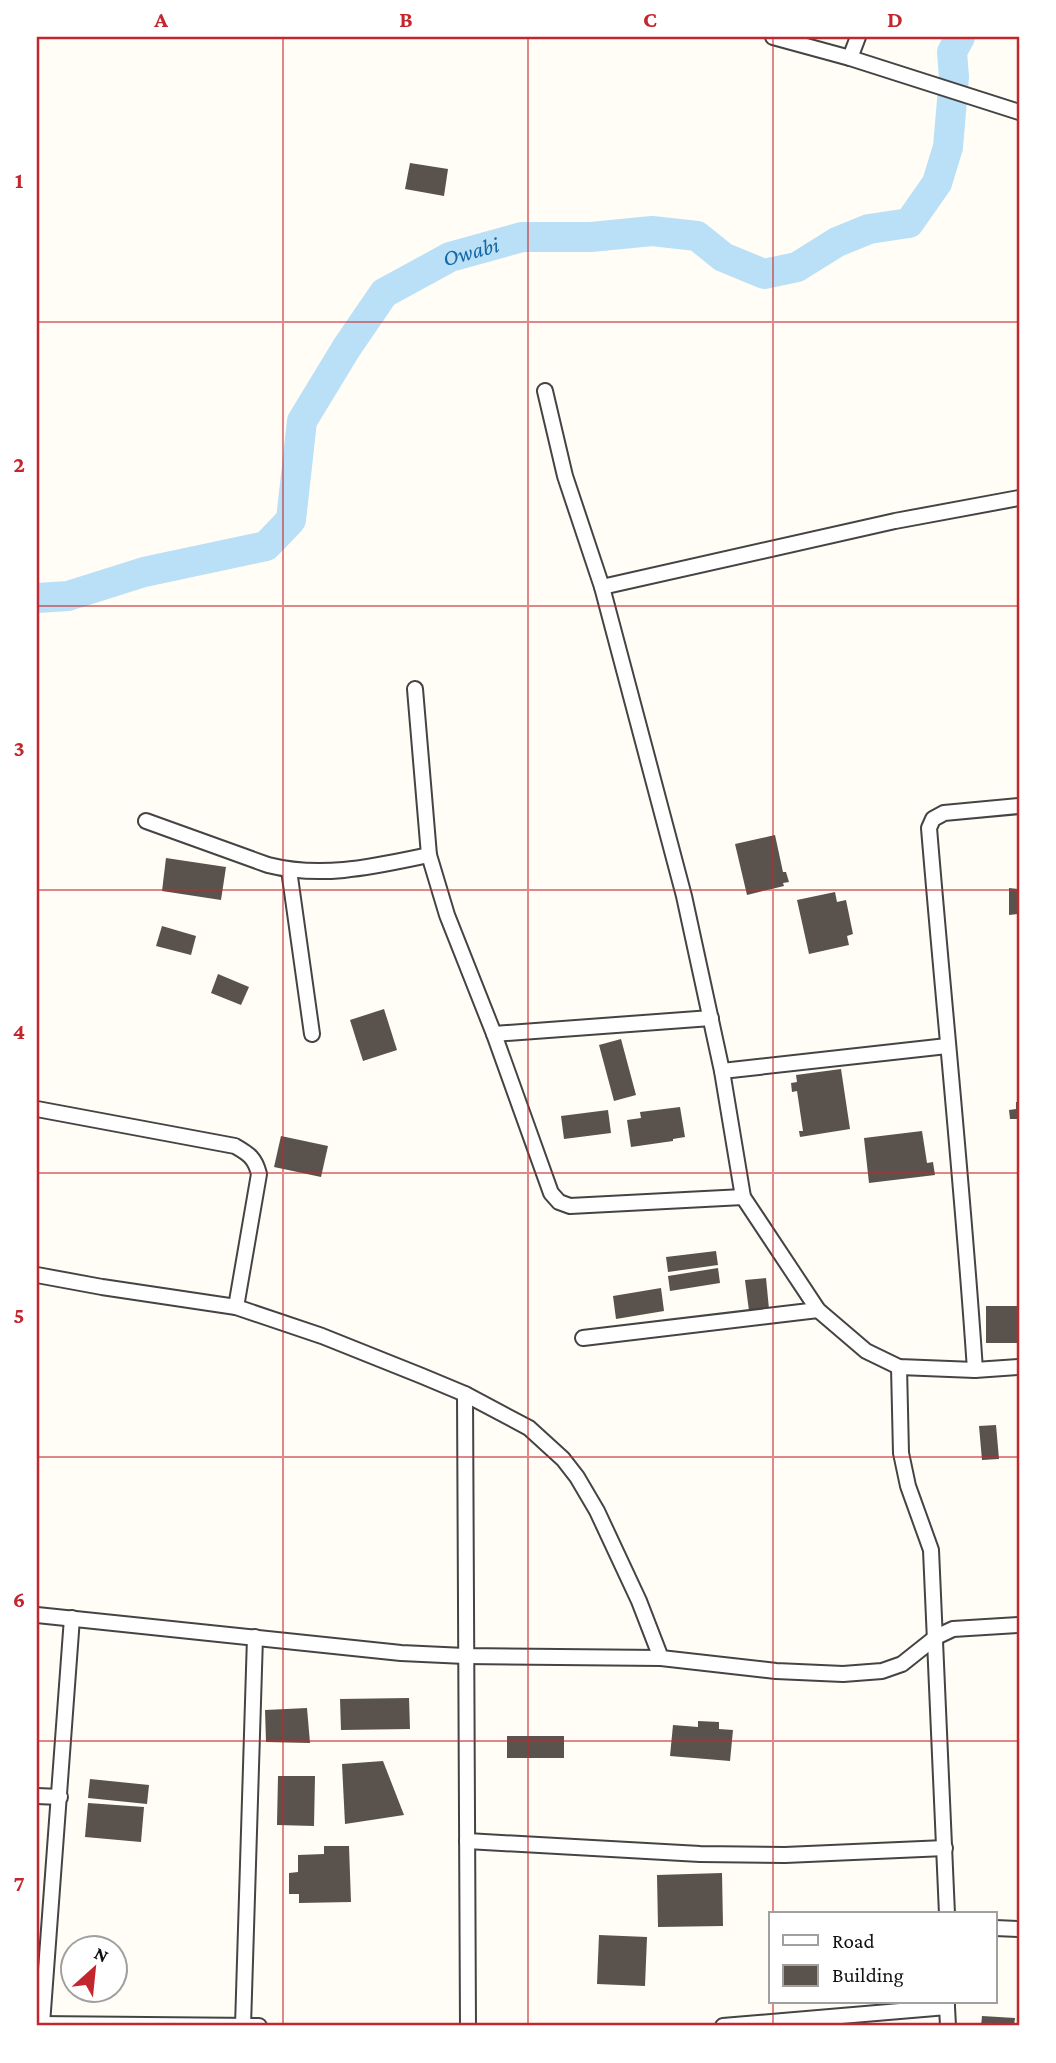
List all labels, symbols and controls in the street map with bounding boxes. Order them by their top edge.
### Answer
text: A [153,6,168,32]
text: B [399,6,413,32]
text: C [643,6,657,32]
text: D [887,6,903,32]
text: 1 [15,167,24,193]
water label: Owabi [440,231,503,271]
text: 2 [13,451,25,477]
text: 3 [13,735,25,761]
text: 4 [13,1018,25,1044]
text: 5 [13,1302,25,1328]
text: 6 [13,1586,25,1612]
text: 7 [13,1870,25,1896]
legend [769,1912,996,2004]
text: Road [832,1929,875,1953]
north arrow [60,1934,130,2004]
text: N [91,1942,112,1967]
text: Building [832,1963,904,1987]

